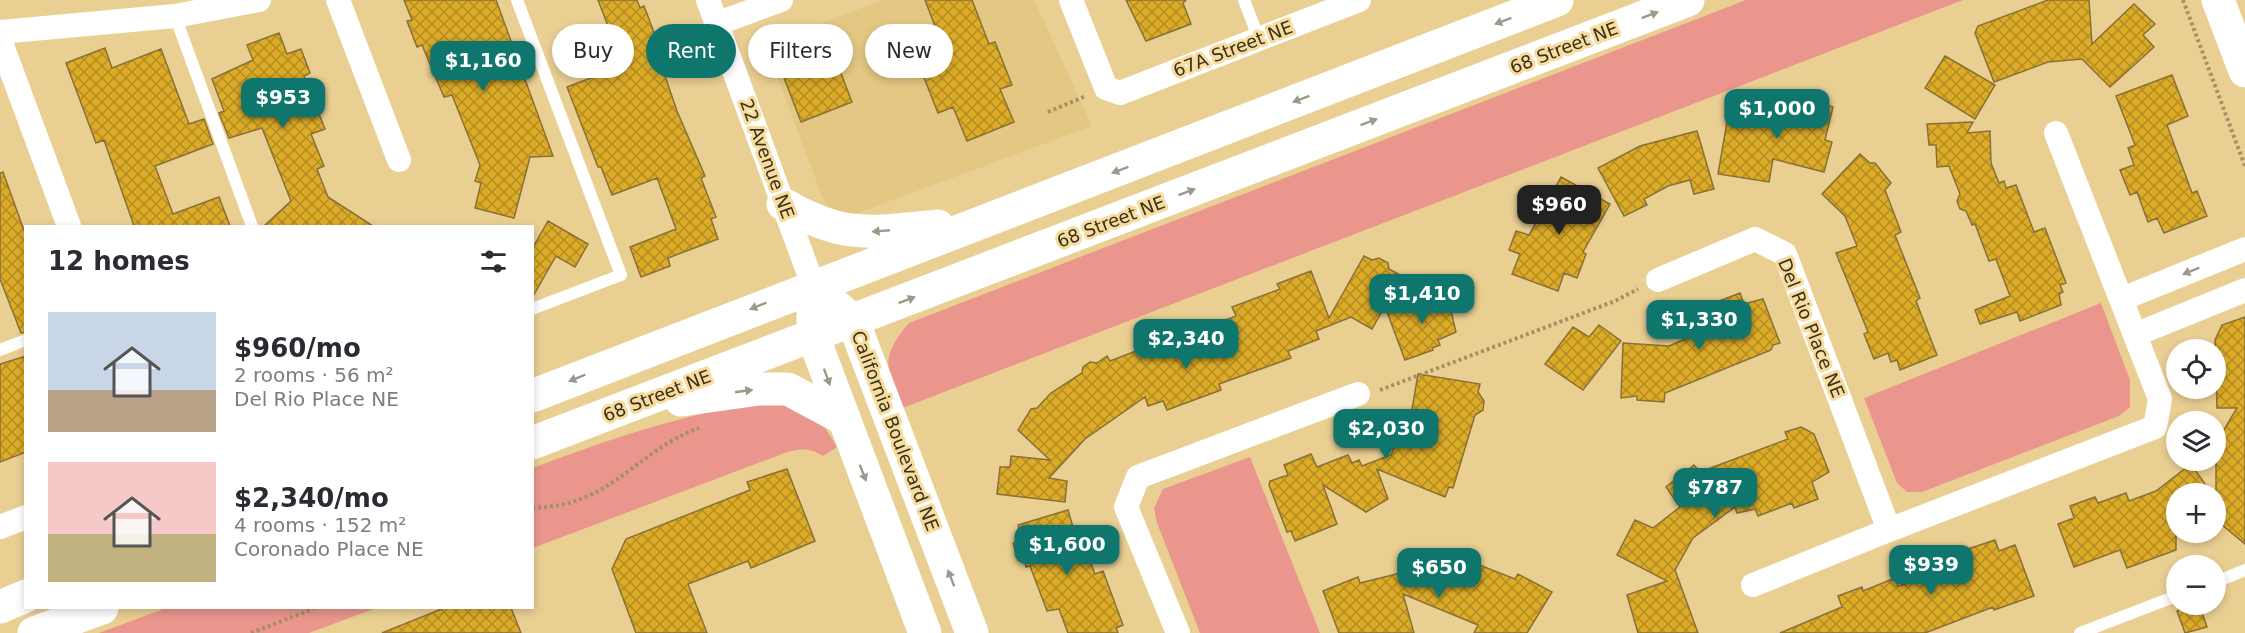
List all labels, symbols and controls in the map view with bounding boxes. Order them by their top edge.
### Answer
one-way arrow [1641,10,1659,20]
street label: 67A Street NE [1170,16,1295,81]
one-way arrow [1494,17,1512,26]
street label: 68 Street NE [1507,17,1621,78]
chip: Buy [552,24,634,78]
chip: Rent [646,24,736,78]
chip: Filters [748,24,853,78]
chip: New [865,24,953,78]
pin: $1,160 [434,41,532,92]
text: $1,160 [444,48,522,72]
pin: $953 [247,78,319,129]
text: $953 [255,85,311,109]
pin: $1,000 [1728,89,1826,140]
one-way arrow [1292,94,1310,104]
street label: 22 Avenue NE [736,96,799,222]
text: $1,000 [1738,96,1816,120]
one-way arrow [1361,117,1379,127]
one-way arrow [1110,165,1128,175]
pin: $960 [1523,185,1595,236]
one-way arrow [1179,187,1197,197]
street label: 68 Street NE [1054,191,1168,252]
text: $960 [1531,192,1587,216]
one-way arrow [872,226,891,236]
icon: filters [477,245,510,278]
text: 12 homes [48,246,190,276]
street label: Del Rio Place NE [1774,255,1849,401]
one-way arrow [2182,267,2200,276]
pin: $1,410 [1373,274,1471,325]
text: $1,410 [1383,281,1461,305]
one-way arrow [899,295,917,305]
pin: $1,330 [1650,300,1748,351]
one-way arrow [749,302,767,312]
text: $1,330 [1660,307,1738,331]
pin: $2,340 [1137,319,1235,370]
text: $2,340 [1147,326,1225,350]
street label: California Boulevard NE [848,328,943,534]
text: $960/mo [234,333,361,363]
icon: home [96,336,168,408]
map controls [2166,339,2226,615]
button: locate [2166,339,2226,399]
text: 2 rooms · 56 m² [234,363,394,387]
street label: 68 Street NE [600,365,714,426]
one-way arrow [823,368,833,386]
one-way arrow [568,374,586,383]
text: Del Rio Place NE [234,387,399,411]
one-way arrow [735,387,754,396]
pin: $2,030 [1337,409,1435,460]
button: layers [2166,411,2226,471]
text: $2,030 [1347,416,1425,440]
one-way arrow [859,464,868,482]
pin: $787 [1679,468,1751,519]
text: $787 [1687,475,1743,499]
text: $2,340/mo [234,483,389,513]
button: + [2166,483,2226,543]
icon: home [96,486,168,558]
text: 4 rooms · 152 m² [234,513,406,537]
pin: $1,600 [1018,525,1116,576]
text: $1,600 [1028,532,1106,556]
text: Coronado Place NE [234,537,424,561]
pin: $939 [1895,545,1967,596]
pin: $650 [1403,548,1475,599]
text: $939 [1903,552,1959,576]
text: $650 [1411,555,1467,579]
button: − [2166,555,2226,615]
one-way arrow [946,569,955,587]

